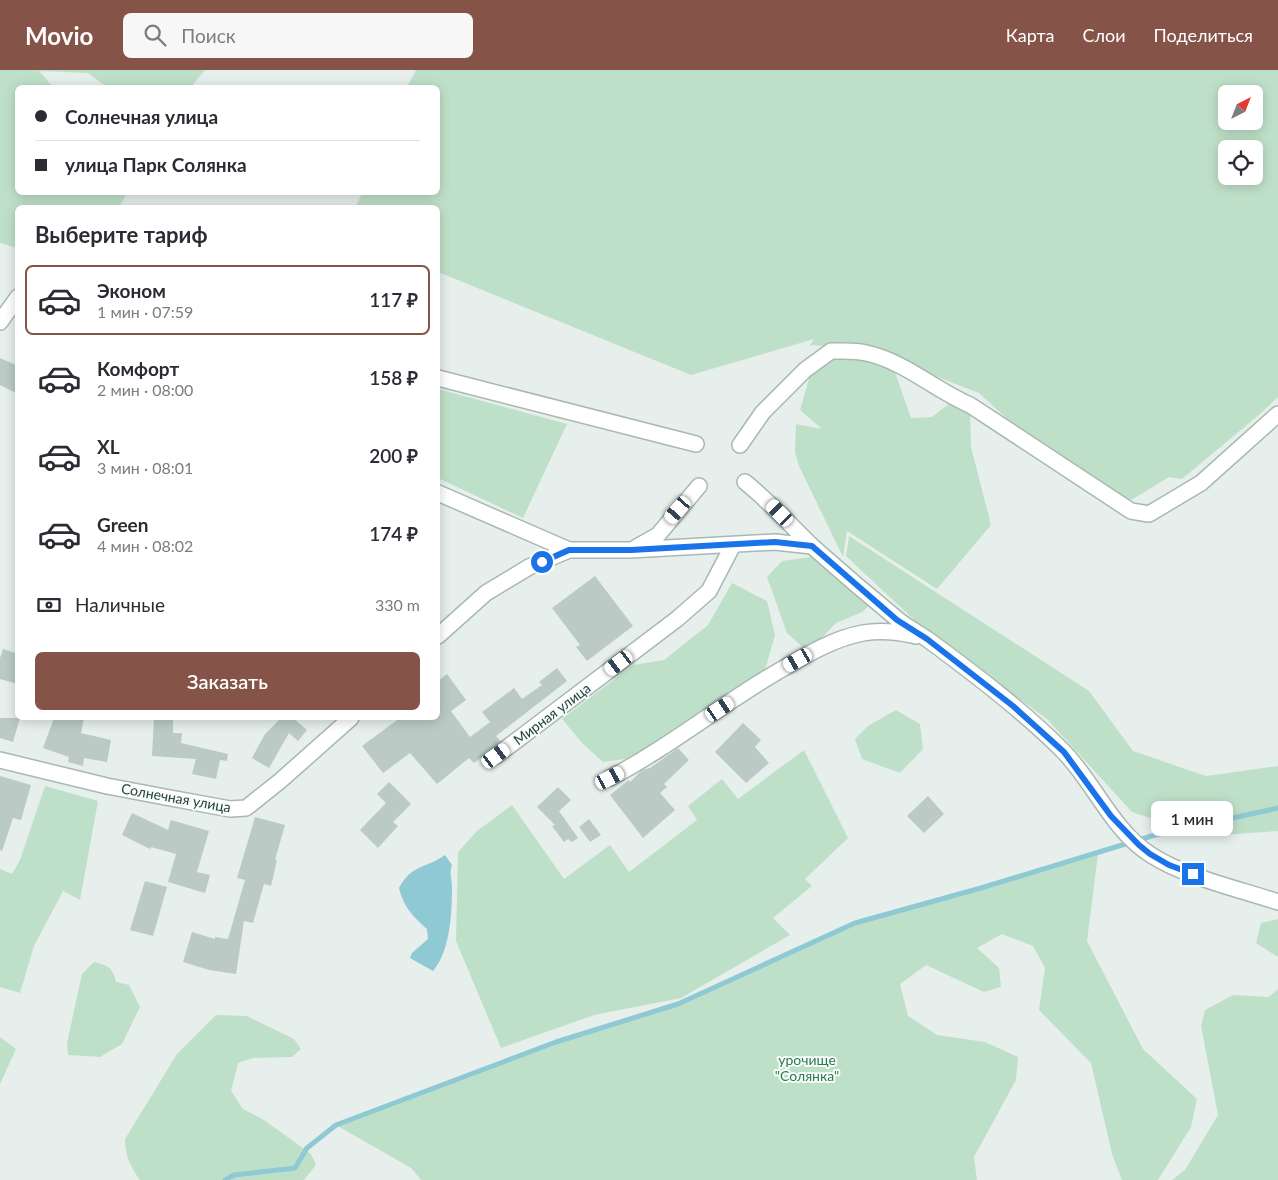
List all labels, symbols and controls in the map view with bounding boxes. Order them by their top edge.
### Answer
search box [123,13,473,58]
text: Movio [25,21,93,50]
icon: search [141,21,169,49]
text: Поиск [181,24,236,47]
text: Карта [1006,24,1054,46]
text: Слои [1082,24,1126,46]
text: Поделиться [1154,24,1253,46]
north arrow [1218,85,1262,130]
map controls [1218,85,1263,185]
text: Солнечная улица [65,105,218,128]
button: locate [1218,140,1263,185]
text: улица Парк Солянка [65,153,247,176]
text: Выберите тариф [35,221,208,248]
icon: car [37,278,82,323]
text: Эконом [97,279,166,302]
text: 117 ₽ [369,288,418,311]
text: 1 мин · 07:59 [97,302,193,321]
icon: car [37,356,82,401]
text: Комфорт [97,357,179,380]
text: 158 ₽ [369,366,418,389]
text: 2 мин · 08:00 [97,380,193,399]
icon: car [37,434,82,479]
text: XL [97,435,120,458]
text: 200 ₽ [369,444,418,467]
text: 3 мин · 08:01 [97,458,193,477]
car [662,494,693,526]
car [764,497,795,529]
icon: car [37,512,82,557]
text: Green [97,513,148,536]
text: 174 ₽ [369,522,418,545]
text: 4 мин · 08:02 [97,536,193,555]
route start [531,551,553,573]
icon: cash [35,591,63,619]
text: Наличные [75,593,165,616]
text: 330 m [375,595,420,614]
car [781,646,814,674]
car [602,648,635,678]
button: Заказать [35,652,420,710]
street label: Мирная улица [510,679,594,748]
car [703,694,736,724]
car [479,741,512,771]
car [593,764,626,792]
street label: Солнечная улица [120,779,232,816]
callout: 1 мин [1152,802,1234,836]
text: 1 мин [1171,809,1213,828]
route end [1182,863,1204,885]
park label: урочище "Солянка" [775,1051,839,1084]

